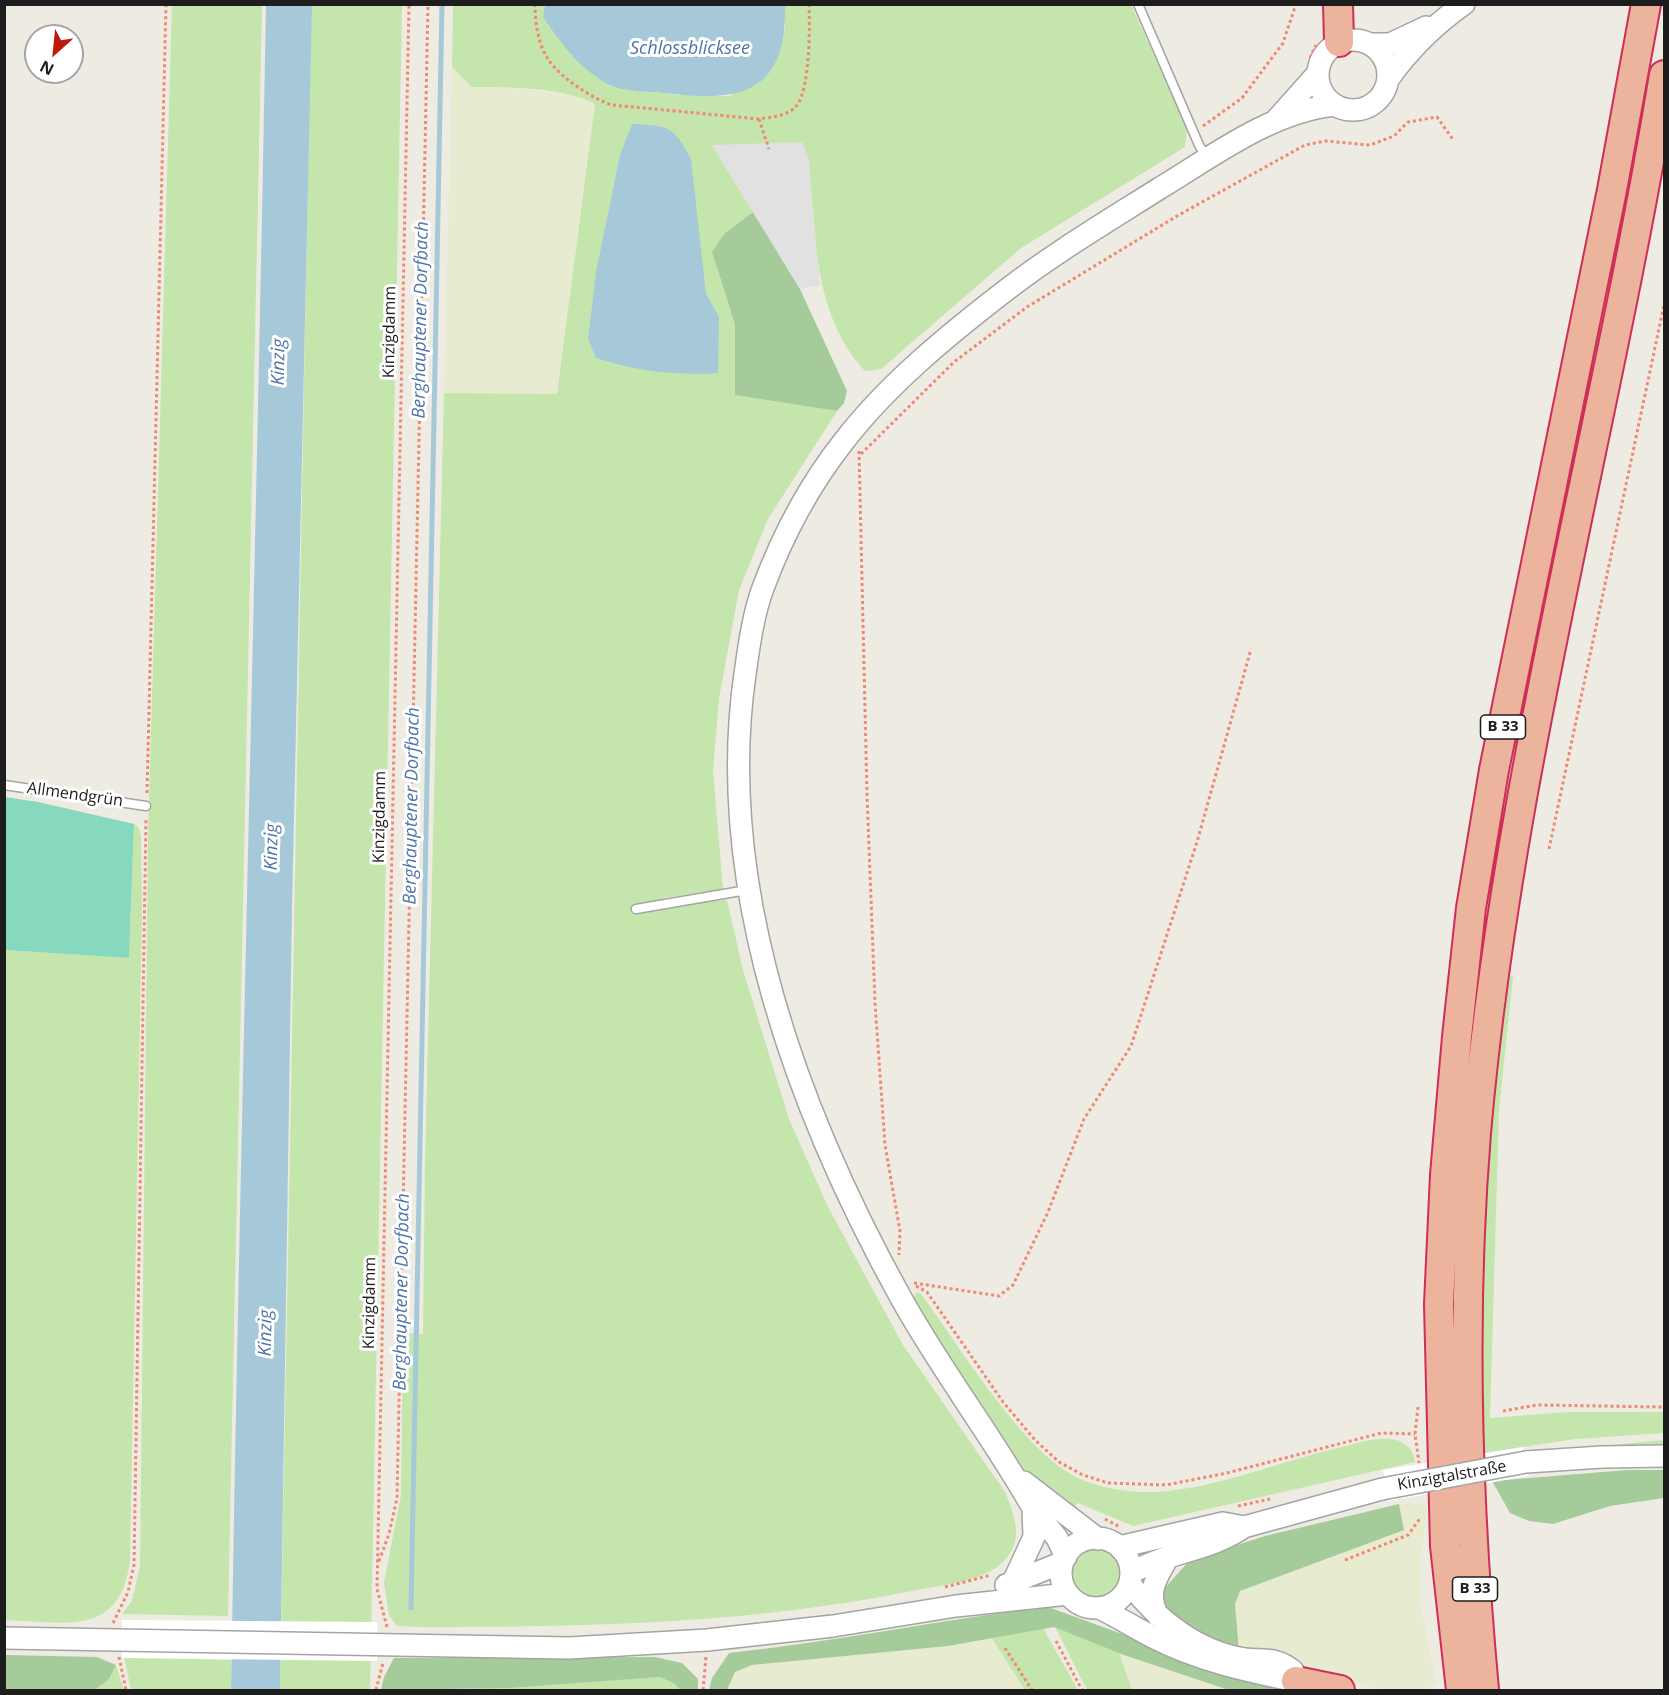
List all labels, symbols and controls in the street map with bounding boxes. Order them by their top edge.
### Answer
north arrow [24,24,84,84]
water label: Schlossblicksee [630,38,750,60]
text: N [36,56,58,81]
water label: Berghauptener Dorfbach [408,221,434,419]
street label: Kinzigdamm [380,286,400,378]
water label: Kinzig [268,338,290,386]
water label: Berghauptener Dorfbach [399,707,425,905]
road number: B 33 [1480,715,1526,739]
street label: Kinzigdamm [370,771,390,863]
street label: Allmendgrün [26,779,124,811]
water label: Kinzig [261,823,283,871]
water label: Berghauptener Dorfbach [389,1193,415,1391]
street label: Kinzigdamm [360,1257,380,1349]
water label: Kinzig [255,1309,277,1357]
street label: Kinzigtalstraße [1396,1457,1508,1495]
road number: B 33 [1452,1577,1498,1601]

